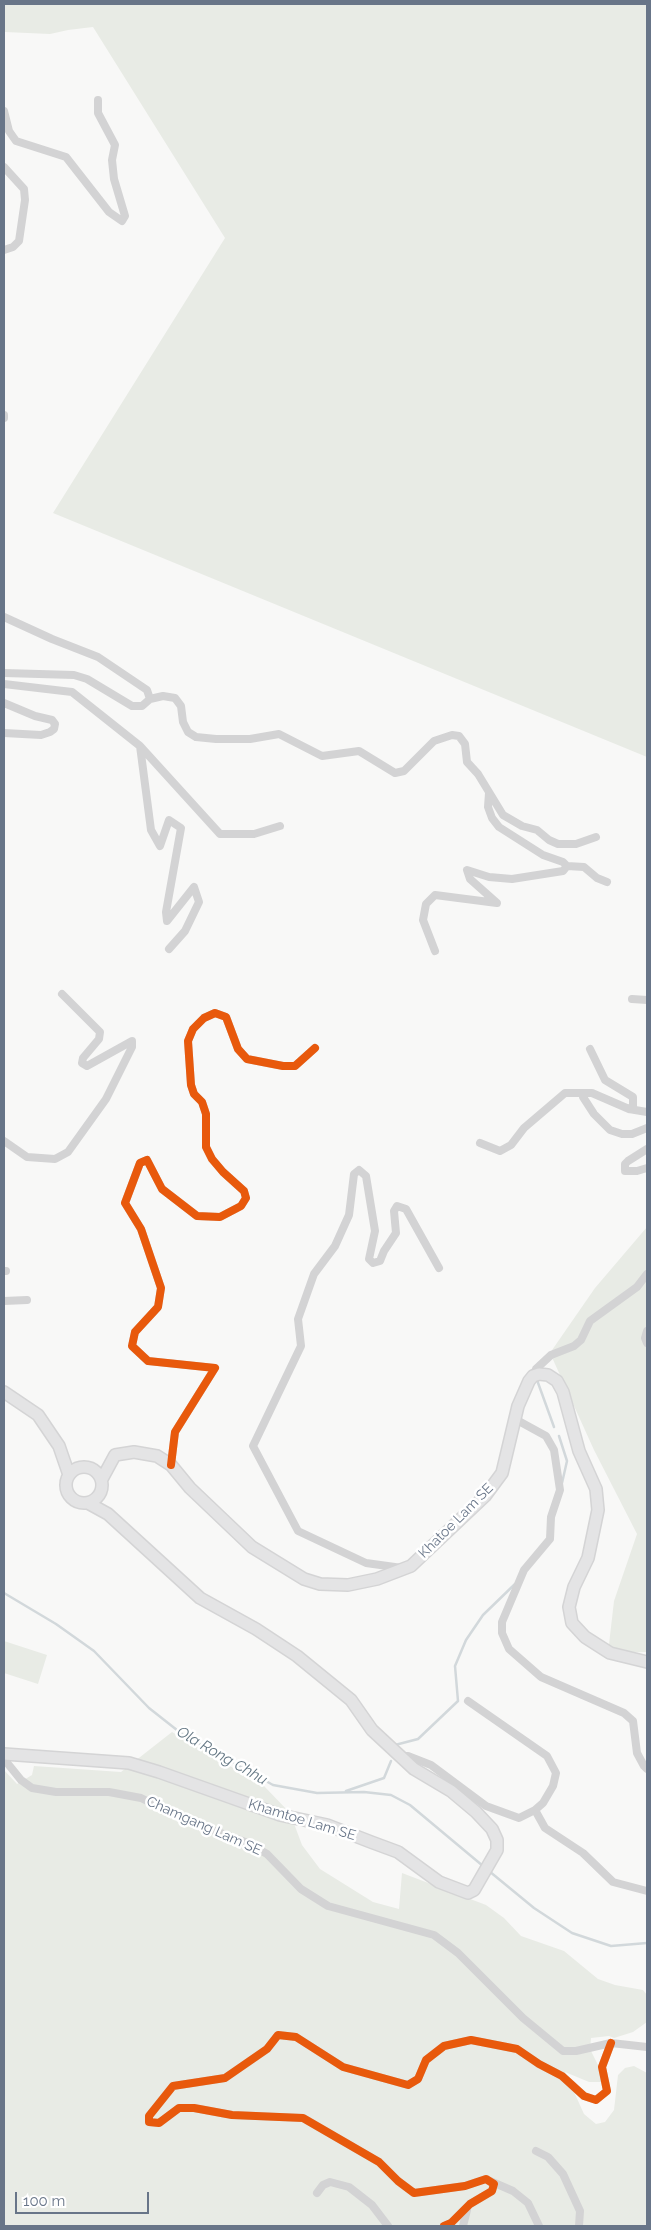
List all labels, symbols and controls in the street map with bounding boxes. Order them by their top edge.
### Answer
street label: Khatoe Lam SE [415,1480,497,1562]
water label: Ola Rong Chhu [174,1723,270,1789]
street label: Chamgang Lam SE [144,1793,264,1859]
street label: Khamtoe Lam SE [246,1796,358,1844]
scale bar [18,2182,151,2214]
text: 100 m [23,2192,65,2210]

